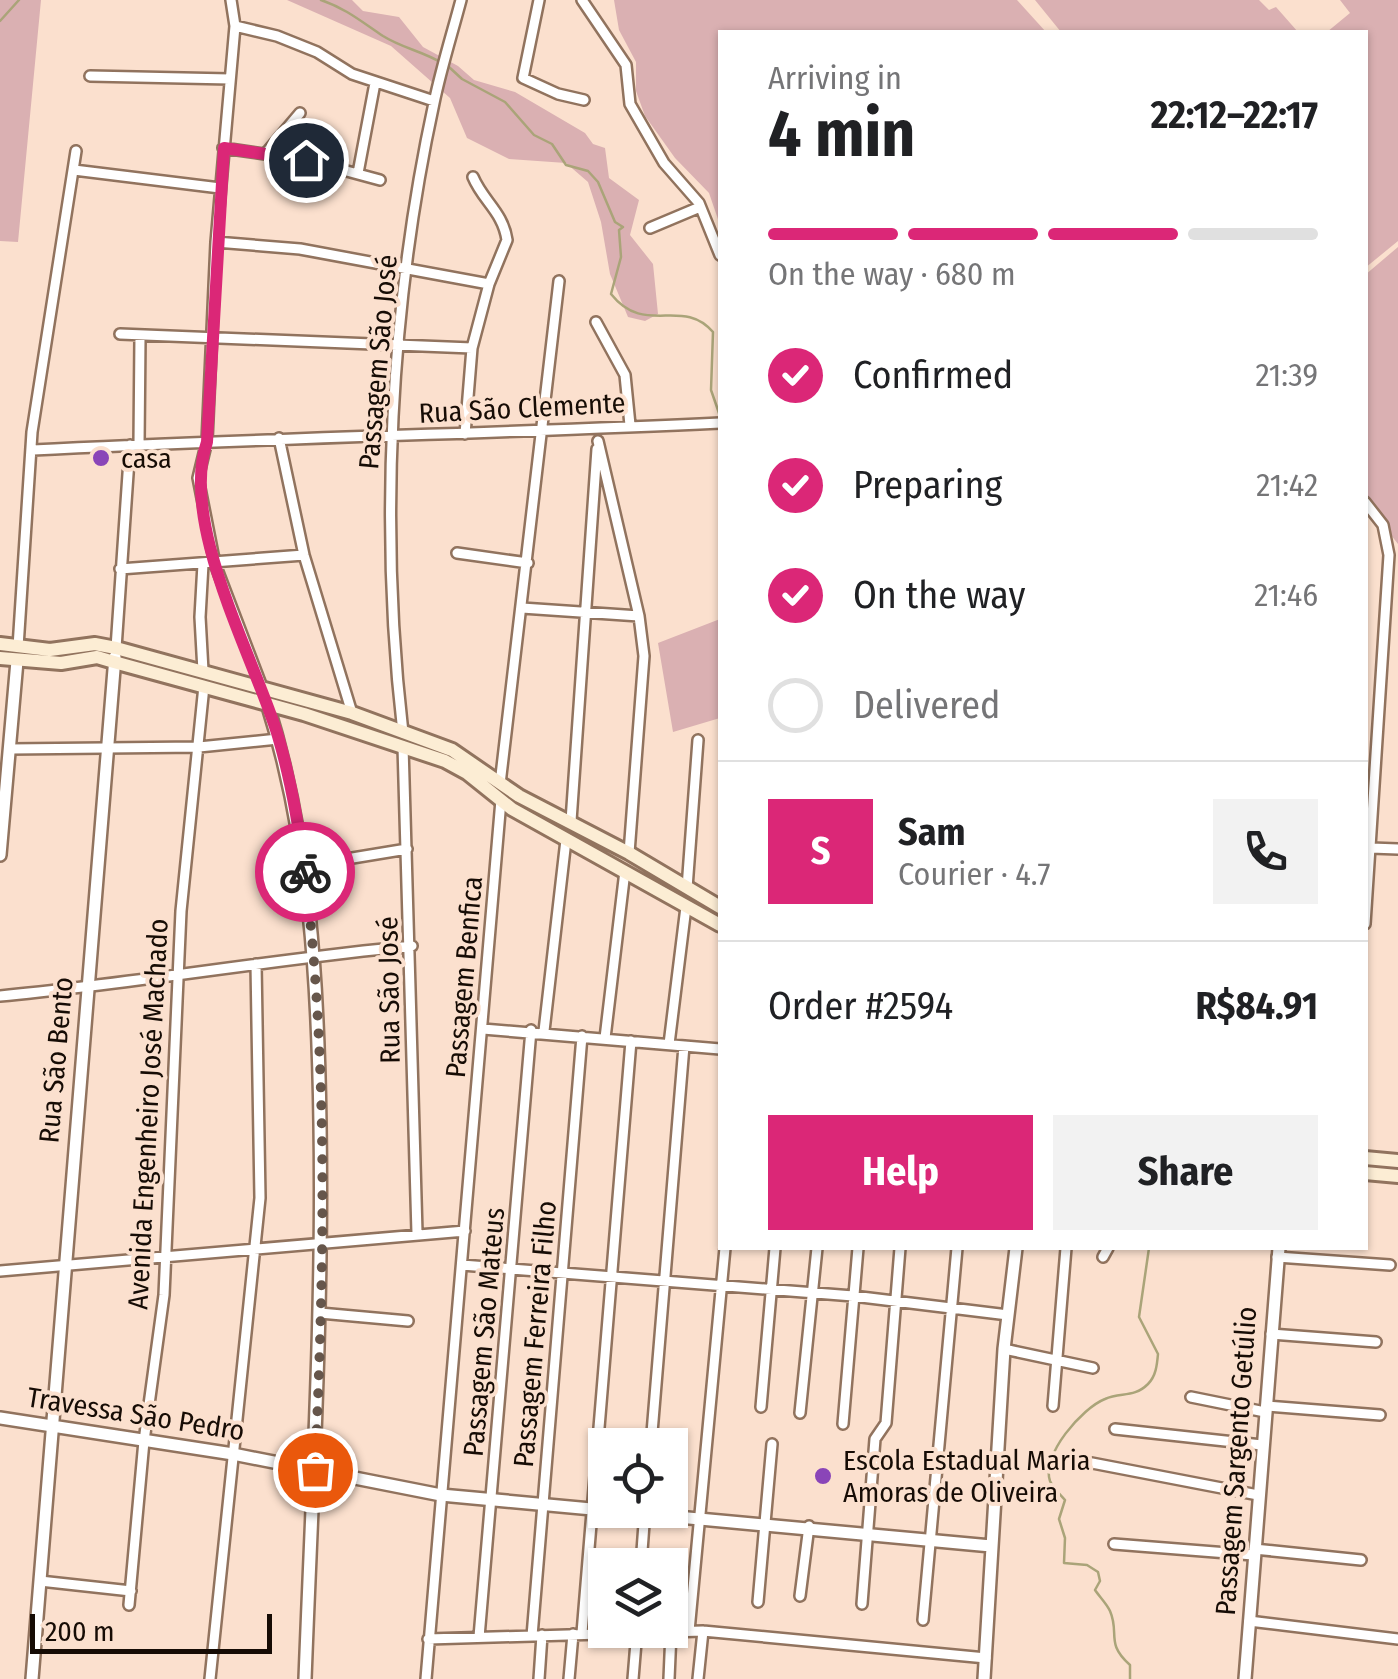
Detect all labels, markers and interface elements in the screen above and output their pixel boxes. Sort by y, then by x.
text: Arriving in [768,59,902,97]
text: 22:12–22:17 [1151,92,1318,138]
text: 4 min [768,95,915,173]
pin [264,118,349,203]
icon: home [279,133,334,188]
street label: Passagem São José [352,253,404,471]
text: On the way · 680 m [768,255,1016,293]
icon: check [768,348,823,403]
text: Confirmed [853,352,1013,398]
text: 21:39 [1255,356,1318,394]
street label: Rua São Clemente [418,386,626,430]
place label: casa [121,442,172,475]
marker: casa [90,447,112,469]
icon: check [768,458,823,513]
text: Preparing [853,462,1002,508]
text: 21:42 [1256,466,1318,504]
icon: check [768,568,823,623]
text: On the way [853,572,1025,618]
text: 21:46 [1254,576,1318,614]
text: Delivered [853,682,1000,728]
button: phone [1213,799,1318,904]
text: Sam [898,809,966,855]
courier [255,822,355,922]
text: S [811,828,830,874]
icon: bike [278,845,333,900]
text: Courier · 4.7 [898,855,1050,893]
street label: Passagem Benfica [439,875,489,1079]
street label: Rua São José [371,916,407,1064]
street label: Avenida Engenheiro José Machado [121,918,175,1310]
street label: Rua São Bento [32,976,80,1144]
text: Order #2594 [768,983,953,1029]
text: R$84.91 [1195,983,1318,1029]
button: Help [768,1115,1033,1230]
button: Share [1053,1115,1318,1230]
street label: Passagem Ferreira Filho [507,1199,563,1469]
street label: Passagem São Mateus [457,1206,511,1458]
street label: Passagem Sargento Getúlio [1209,1306,1263,1616]
street label: Travessa São Pedro [25,1381,247,1447]
pin [273,1428,358,1513]
map controls [588,1428,688,1648]
button: locate [588,1428,688,1528]
icon: bag [288,1443,343,1498]
place label: Escola Estadual Maria Amoras de Oliveira [843,1444,1091,1509]
marker: Escola Estadual Maria Amoras de Oliveira [812,1465,834,1487]
button: layers [588,1548,688,1648]
scale bar [30,1609,272,1654]
text: 200 m [45,1615,115,1648]

